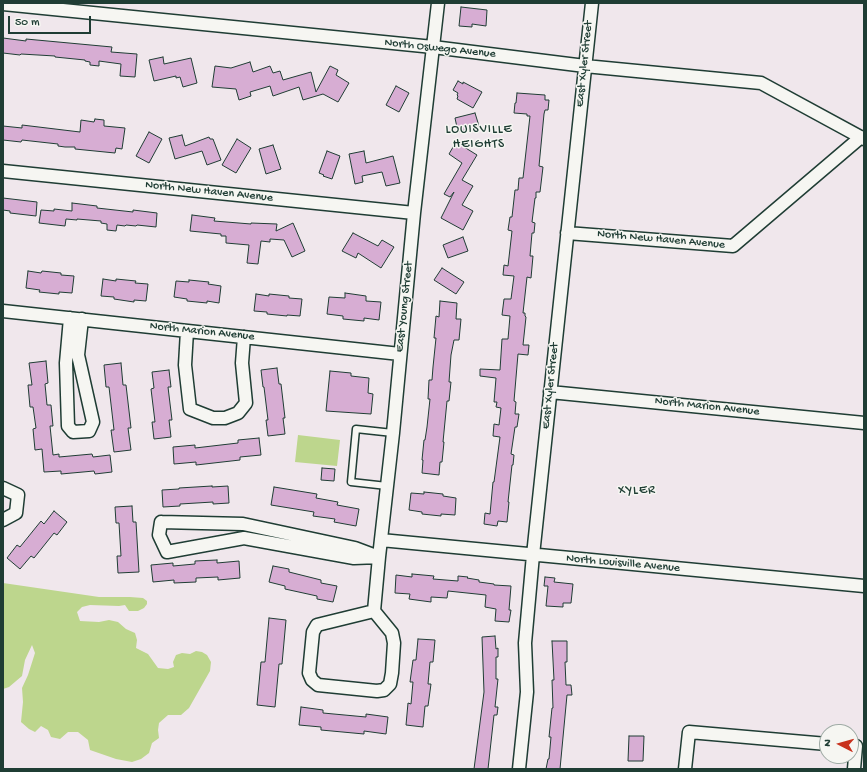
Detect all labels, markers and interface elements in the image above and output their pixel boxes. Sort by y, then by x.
scale bar [10,8,93,34]
text: 50 m [15,16,40,30]
street label: East Xyler Street [573,20,597,108]
street label: North Oswego Avenue [384,36,496,62]
district label: LOUISVILLE HEIGHTS [445,122,513,153]
street label: North New Haven Avenue [144,178,274,206]
street label: North New Haven Avenue [596,227,726,253]
street label: East Young Street [393,261,417,353]
street label: North Marion Avenue [149,319,255,345]
street label: East Xyler Street [539,342,563,430]
street label: North Marion Avenue [654,394,760,420]
district label: XYLER [618,483,656,499]
street label: North Louisville Avenue [566,552,680,576]
north arrow [819,724,859,764]
text: N [822,739,834,747]

